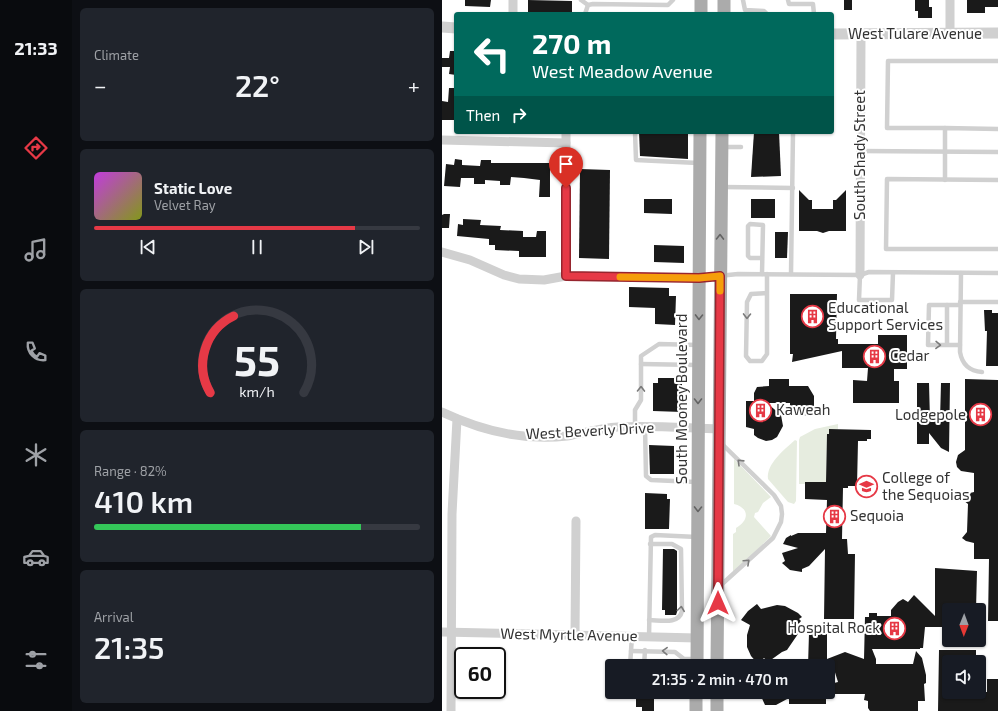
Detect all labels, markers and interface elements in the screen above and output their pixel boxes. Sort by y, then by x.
street label: West Tulare Avenue [848,24,982,42]
text: 270 m [532,26,611,60]
icon: left [466,28,518,80]
text: 21:33 [14,37,58,59]
text: Climate [94,47,139,63]
text: West Meadow Avenue [532,60,713,82]
text: 22° [235,67,280,103]
text: − [94,72,107,98]
text: + [408,72,420,98]
street label: South Shady Street [850,90,868,220]
icon: right [508,104,530,126]
text: Then [466,106,500,124]
icon: directions [22,134,50,162]
pin [549,147,583,188]
icon: arrive [555,153,577,175]
text: Static Love [154,179,232,197]
text: Velvet Ray [154,197,216,213]
one-way arrow [716,234,724,240]
icon: music [22,236,50,264]
icon: previous [137,236,159,258]
icon: pause [246,236,268,258]
icon: next [355,236,377,258]
place label: Educational Support Services [828,298,943,333]
building icon: Educational Support Services [800,304,826,330]
one-way arrow [742,313,751,319]
street label: South Mooney Boulevard [672,314,690,484]
one-way arrow [695,314,703,320]
text: 55 [234,334,280,384]
icon: phone [22,338,50,366]
one-way arrow [935,341,941,349]
building icon: Cedar [861,343,887,369]
place label: Cedar [890,346,929,364]
text: km/h [239,383,275,400]
one-way arrow [637,386,645,392]
building icon: Kaweah [748,397,774,423]
one-way arrow [694,398,703,404]
place label: Kaweah [776,400,830,418]
building icon: Lodgepole [968,402,994,428]
place label: Lodgepole [895,405,966,423]
street label: West Beverly Drive [525,418,655,442]
icon: climate [22,441,50,469]
one-way arrow [737,459,745,467]
text: Range · 82% [94,463,167,479]
place label: College of the Sequoias [882,468,970,503]
school or university icon: College of the Sequoias [853,474,879,500]
text: 410 km [94,483,193,519]
building icon: Sequoia [821,503,847,529]
one-way arrow [694,506,702,512]
place label: Sequoia [850,506,904,524]
icon: car [22,543,50,571]
one-way arrow [742,559,750,567]
position arrow [697,582,739,624]
north arrow [942,603,986,647]
map controls [942,603,986,699]
one-way arrow [676,606,685,612]
text: Arrival [94,609,134,625]
building icon: Hospital Rock [882,615,908,641]
place label: Hospital Rock [787,618,880,636]
street label: West Myrtle Avenue [500,624,638,644]
text: 21:35 [94,629,164,665]
icon: filters [22,646,50,674]
speed limit sign: 60 [454,647,506,699]
one-way arrow [662,647,668,656]
button: sound [942,655,986,699]
text: 21:35 · 2 min · 470 m [652,670,788,688]

